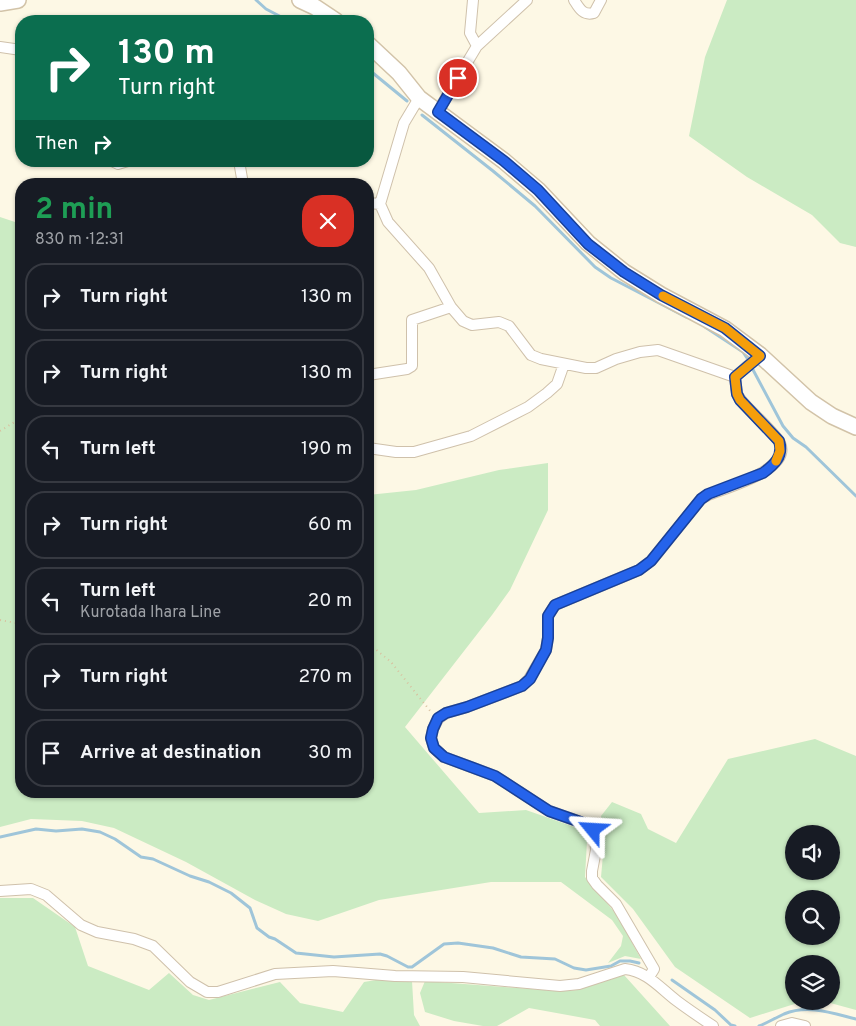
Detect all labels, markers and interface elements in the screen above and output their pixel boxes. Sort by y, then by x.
text: 130 m [118,32,215,76]
icon: right [35,35,100,100]
pin [437,57,479,99]
icon: arrive [444,64,472,92]
text: Turn right [118,75,215,102]
icon: right [88,130,116,158]
text: Then [35,132,78,156]
text: 2 min [35,192,113,229]
button: close [302,195,354,247]
text: 830 m · 12:31 [35,230,124,250]
icon: right [37,283,65,311]
text: Turn right [80,285,168,309]
text: 130 m [301,285,352,309]
icon: right [37,359,65,387]
text: Turn right [80,361,168,385]
text: 130 m [301,361,352,385]
icon: left [37,435,65,463]
text: Turn left [80,437,156,461]
text: 190 m [301,437,352,461]
icon: right [37,511,65,539]
text: Turn right [80,513,168,537]
text: 60 m [308,513,352,537]
text: Turn left [80,579,156,603]
icon: left [37,587,65,615]
text: 20 m [308,589,352,613]
text: Kurotada Ihara Line [80,603,221,623]
icon: right [37,663,65,691]
text: Turn right [80,665,168,689]
text: 270 m [298,665,352,689]
icon: arrive [37,739,65,767]
text: Arrive at destination [80,741,261,765]
text: 30 m [308,741,352,765]
position arrow [566,803,618,855]
map controls [785,825,840,1010]
button: sound [785,825,840,880]
button: search [785,890,840,945]
button: layers [785,955,840,1010]

